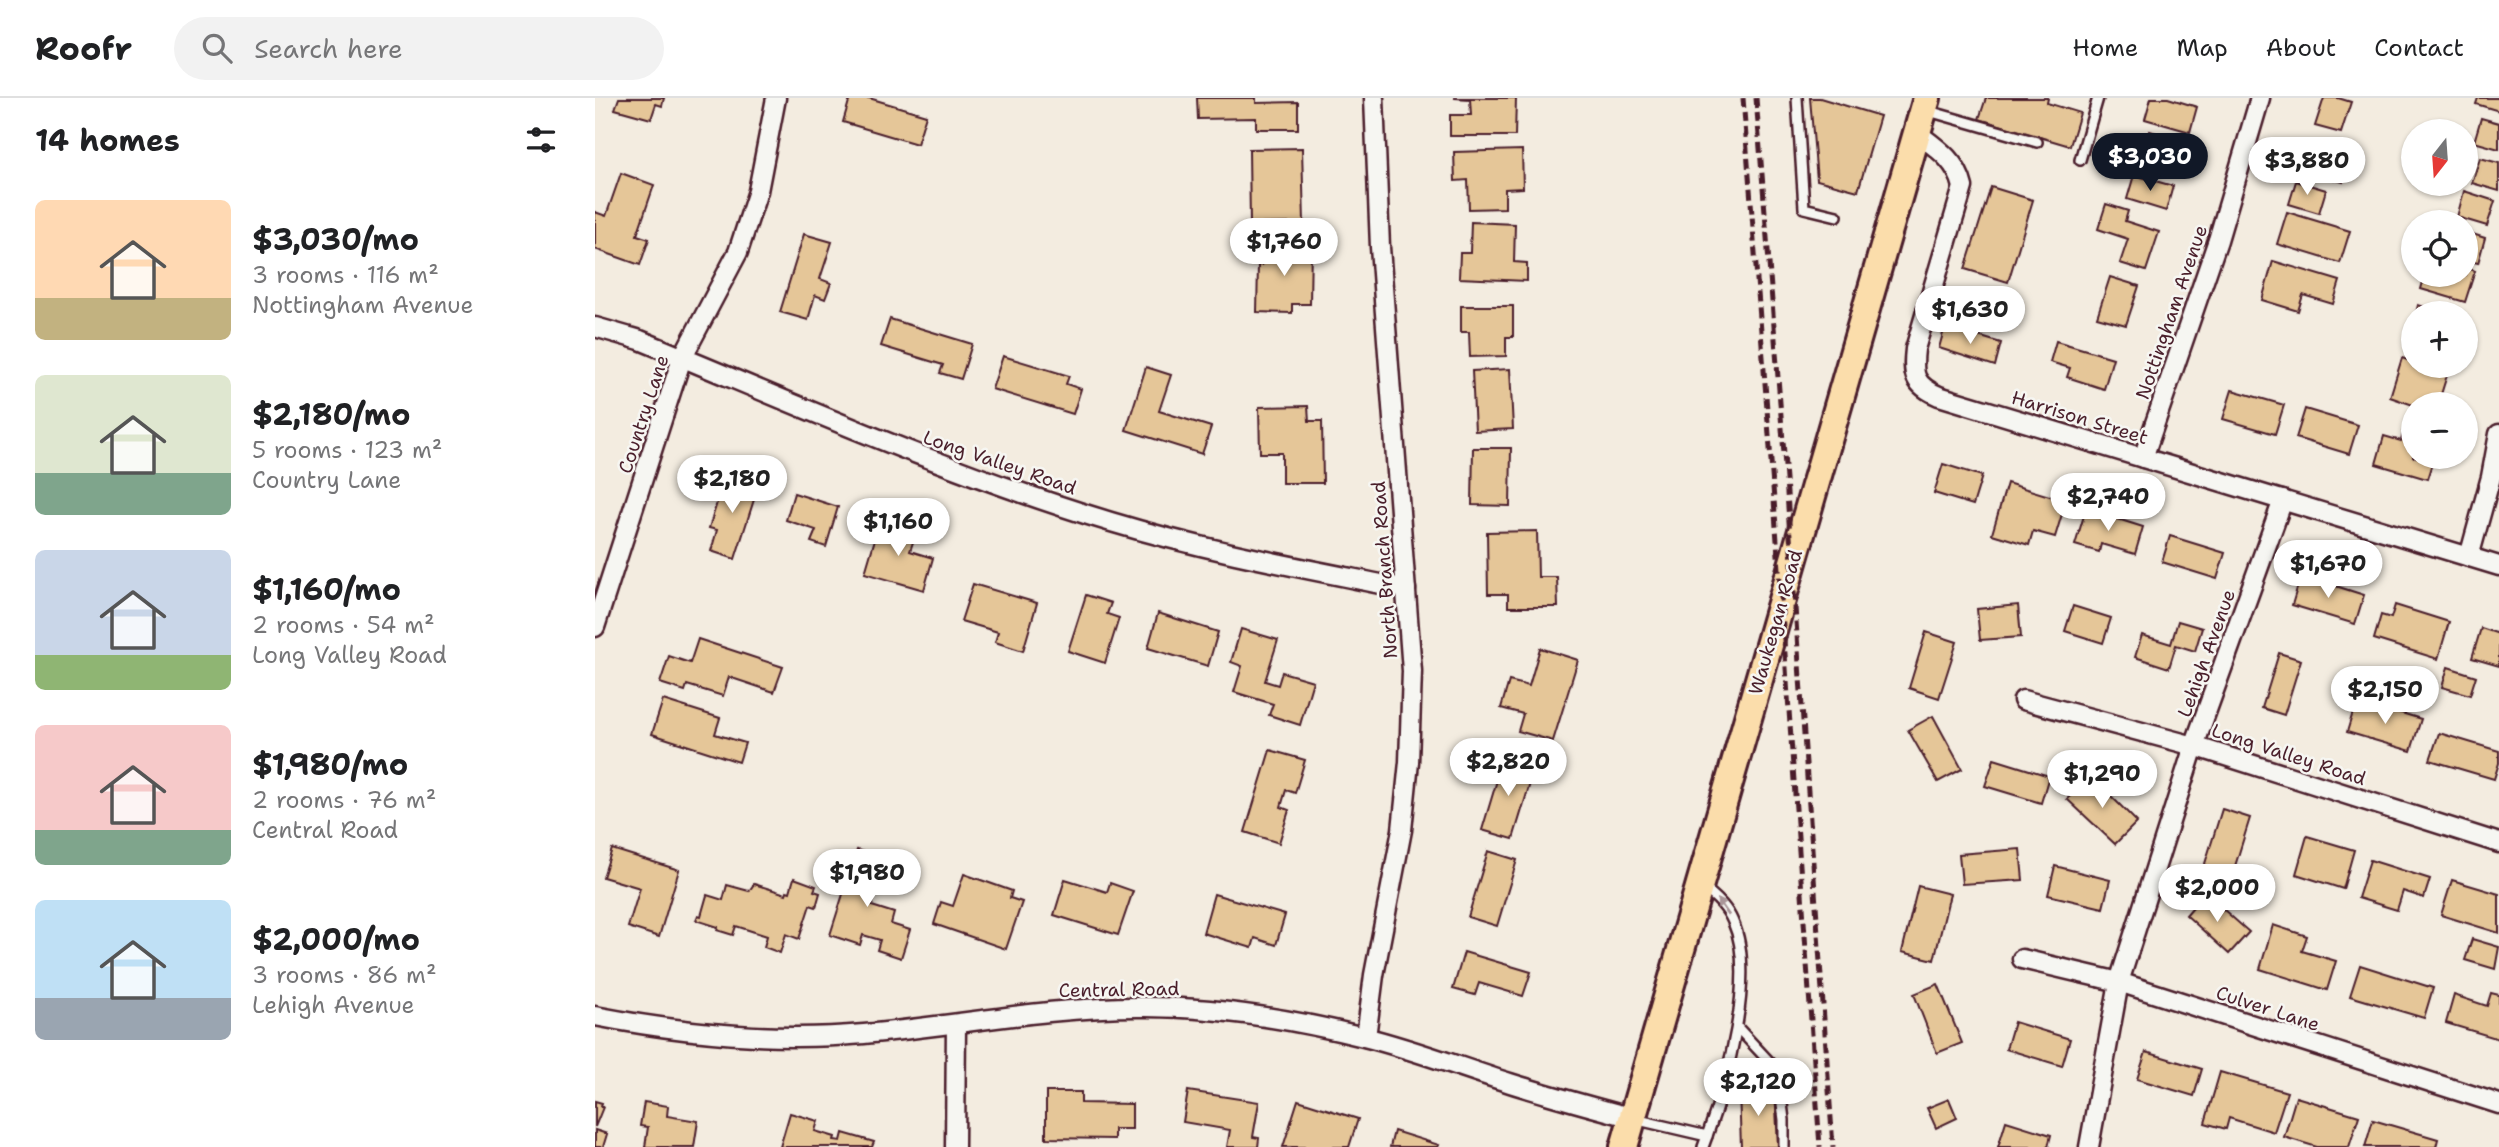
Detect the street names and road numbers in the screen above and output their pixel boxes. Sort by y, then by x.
street label: Nottingham Avenue [2130,222,2213,403]
street label: Country Lane [613,352,674,477]
street label: Harrison Street [2009,385,2151,450]
street label: Long Valley Road [920,424,1080,500]
street label: North Branch Road [1366,480,1403,660]
street label: Waukegan Road [1743,547,1808,698]
street label: Lehigh Avenue [2172,586,2241,721]
street label: Long Valley Road [2208,718,2369,791]
street label: Central Road [1058,976,1180,1003]
street label: Culver Lane [2213,980,2323,1037]

